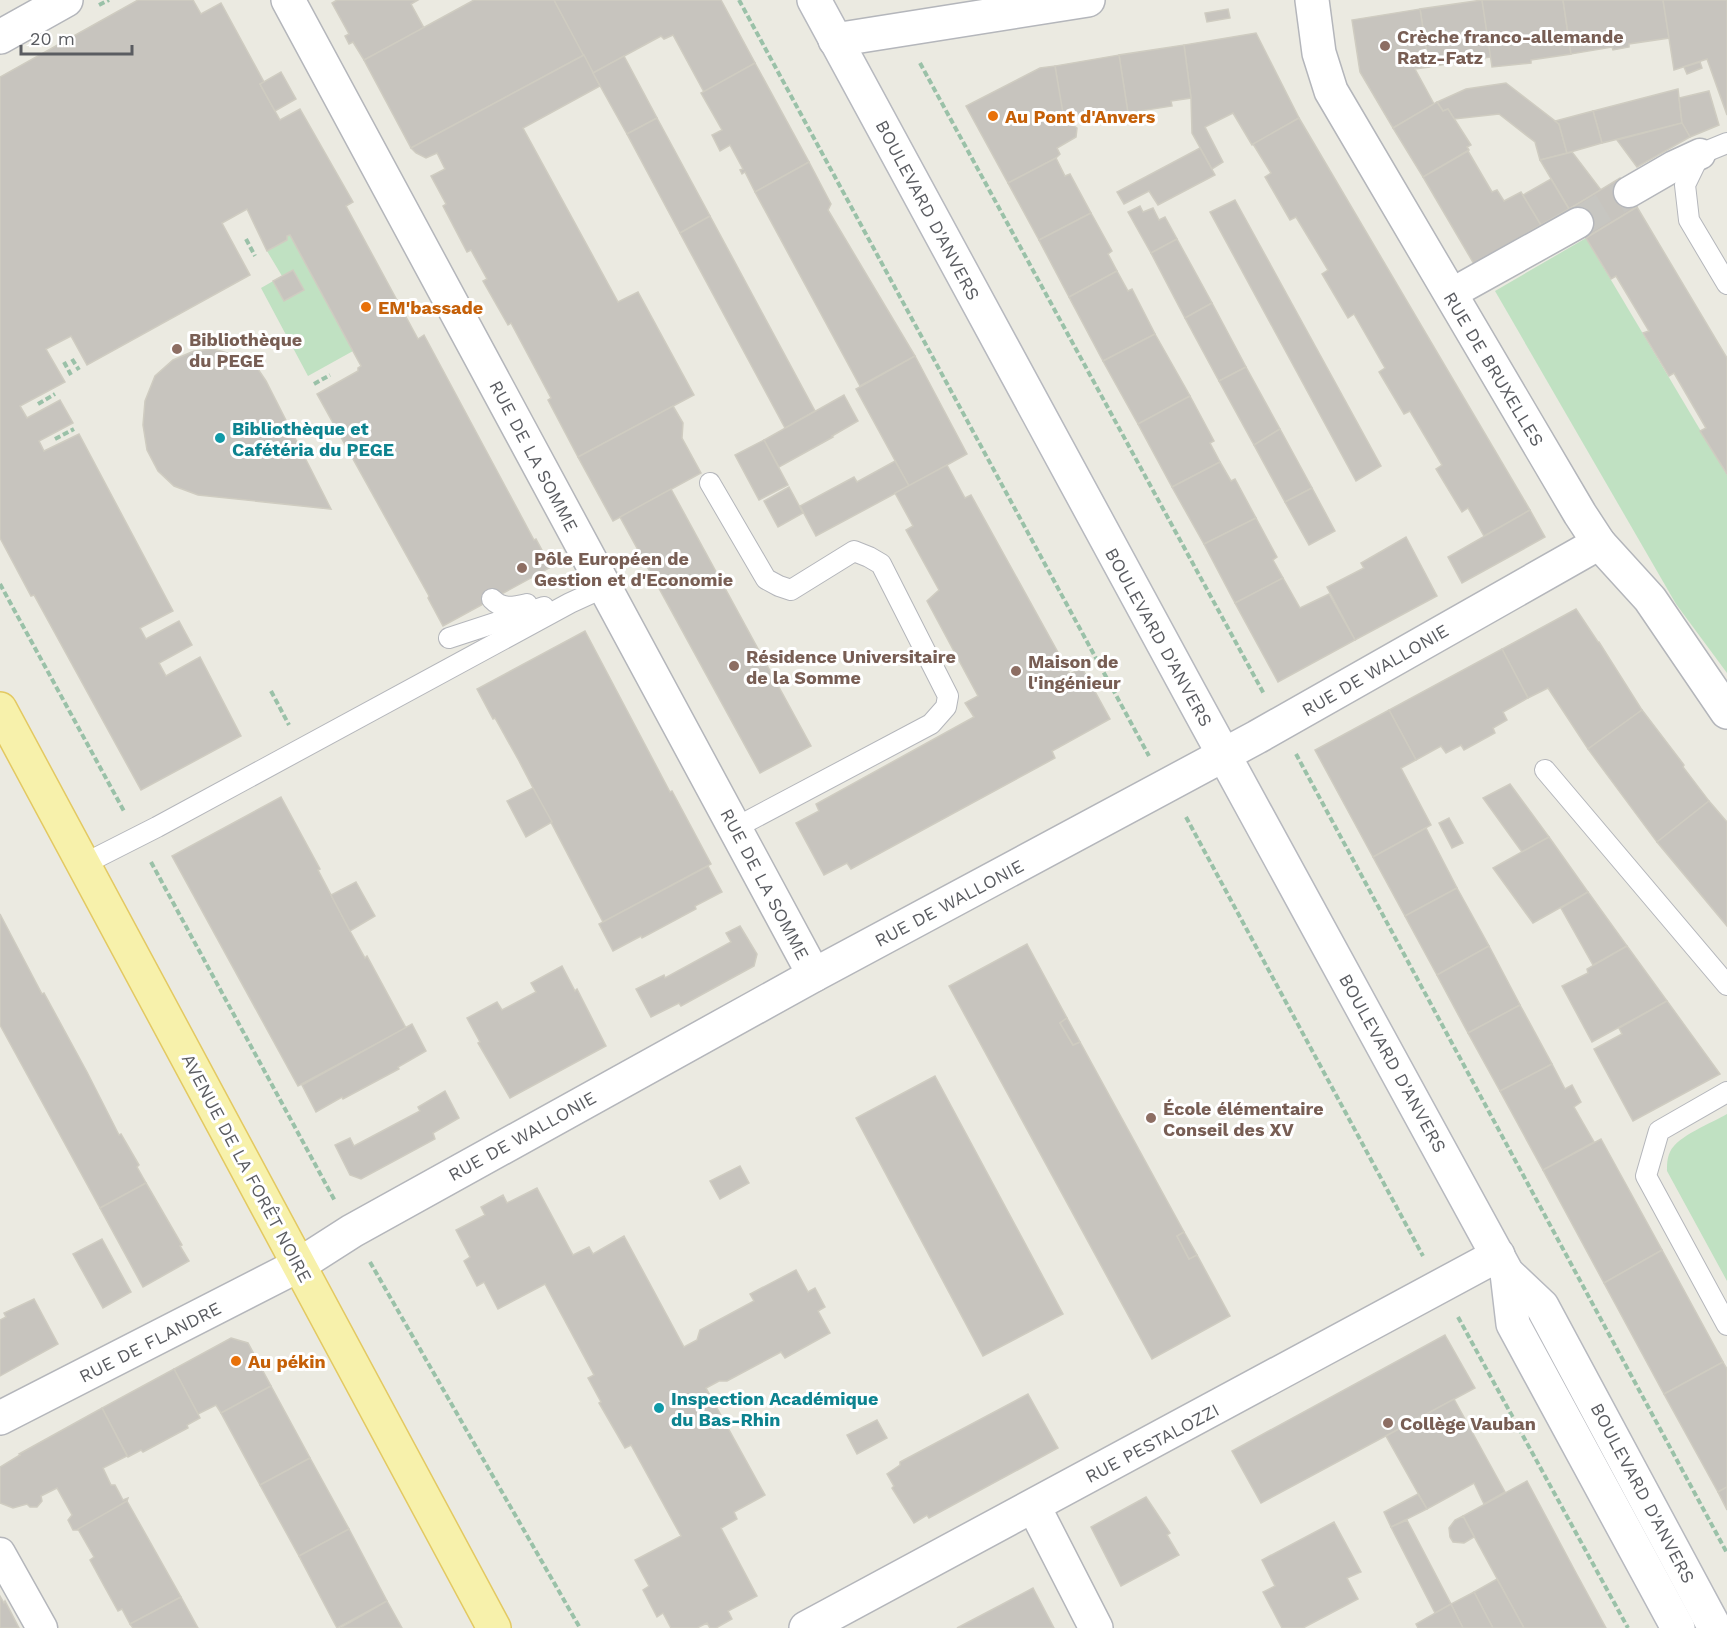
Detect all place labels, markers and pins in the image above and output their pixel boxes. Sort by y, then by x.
place label: Crèche franco-allemande Ratz-Fatz [1397,26,1624,68]
marker: Crèche franco-allemande Ratz-Fatz [1378,39,1392,53]
place label: Au Pont d'Anvers [1005,106,1156,127]
marker: Au Pont d'Anvers [986,109,1000,123]
place label: EM'bassade [378,297,483,318]
marker: EM'bassade [359,300,373,314]
place label: Bibliothèque du PEGE [189,329,302,371]
marker: Bibliothèque du PEGE [170,342,184,356]
place label: Bibliothèque et Cafétéria du PEGE [232,418,394,460]
marker: Bibliothèque et Cafétéria du PEGE [213,431,227,445]
place label: Pôle Européen de Gestion et d'Economie [534,548,733,590]
marker: Pôle Européen de Gestion et d'Economie [515,561,529,575]
place label: Résidence Universitaire de la Somme [746,646,956,688]
place label: Maison de l'ingénieur [1028,651,1121,693]
marker: Résidence Universitaire de la Somme [727,659,741,673]
marker: Maison de l'ingénieur [1009,664,1023,678]
place label: École élémentaire Conseil des XV [1163,1098,1324,1140]
marker: École élémentaire Conseil des XV [1144,1111,1158,1125]
place label: Au pékin [248,1351,326,1372]
marker: Au pékin [229,1354,243,1368]
place label: Inspection Académique du Bas-Rhin [671,1388,878,1430]
marker: Inspection Académique du Bas-Rhin [652,1401,666,1415]
place label: Collège Vauban [1400,1413,1536,1434]
marker: Collège Vauban [1381,1416,1395,1430]

